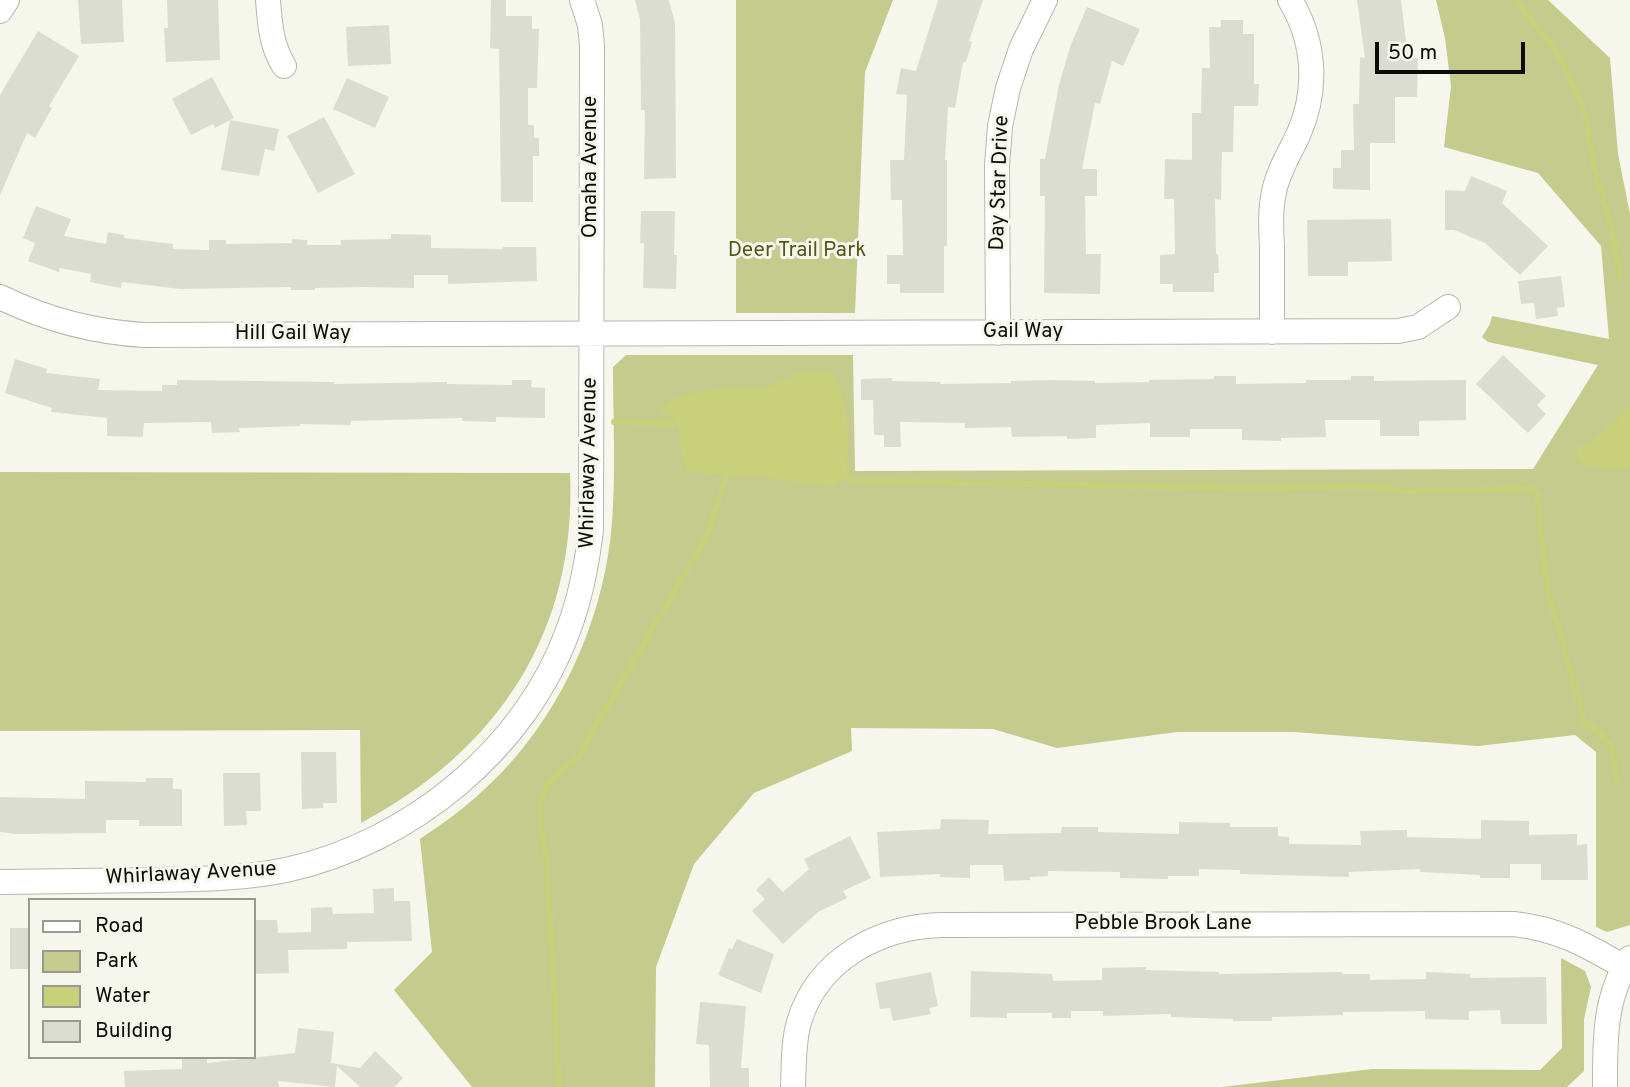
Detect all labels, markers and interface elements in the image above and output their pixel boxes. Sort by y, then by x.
scale bar [1378,28,1528,72]
text: 50 m [1388,40,1437,67]
street label: Omaha Avenue [579,96,605,238]
street label: Day Star Drive [986,115,1016,251]
park label: Deer Trail Park [728,239,866,265]
street label: Gail Way [983,320,1063,346]
street label: Hill Gail Way [235,322,351,348]
street label: Whirlaway Avenue [576,377,604,549]
street label: Whirlaway Avenue [105,858,277,892]
legend [28,898,256,1059]
street label: Pebble Brook Lane [1074,912,1252,938]
text: Road [95,913,144,940]
text: Park [95,948,138,975]
text: Water [95,983,150,1010]
text: Building [95,1018,173,1045]

